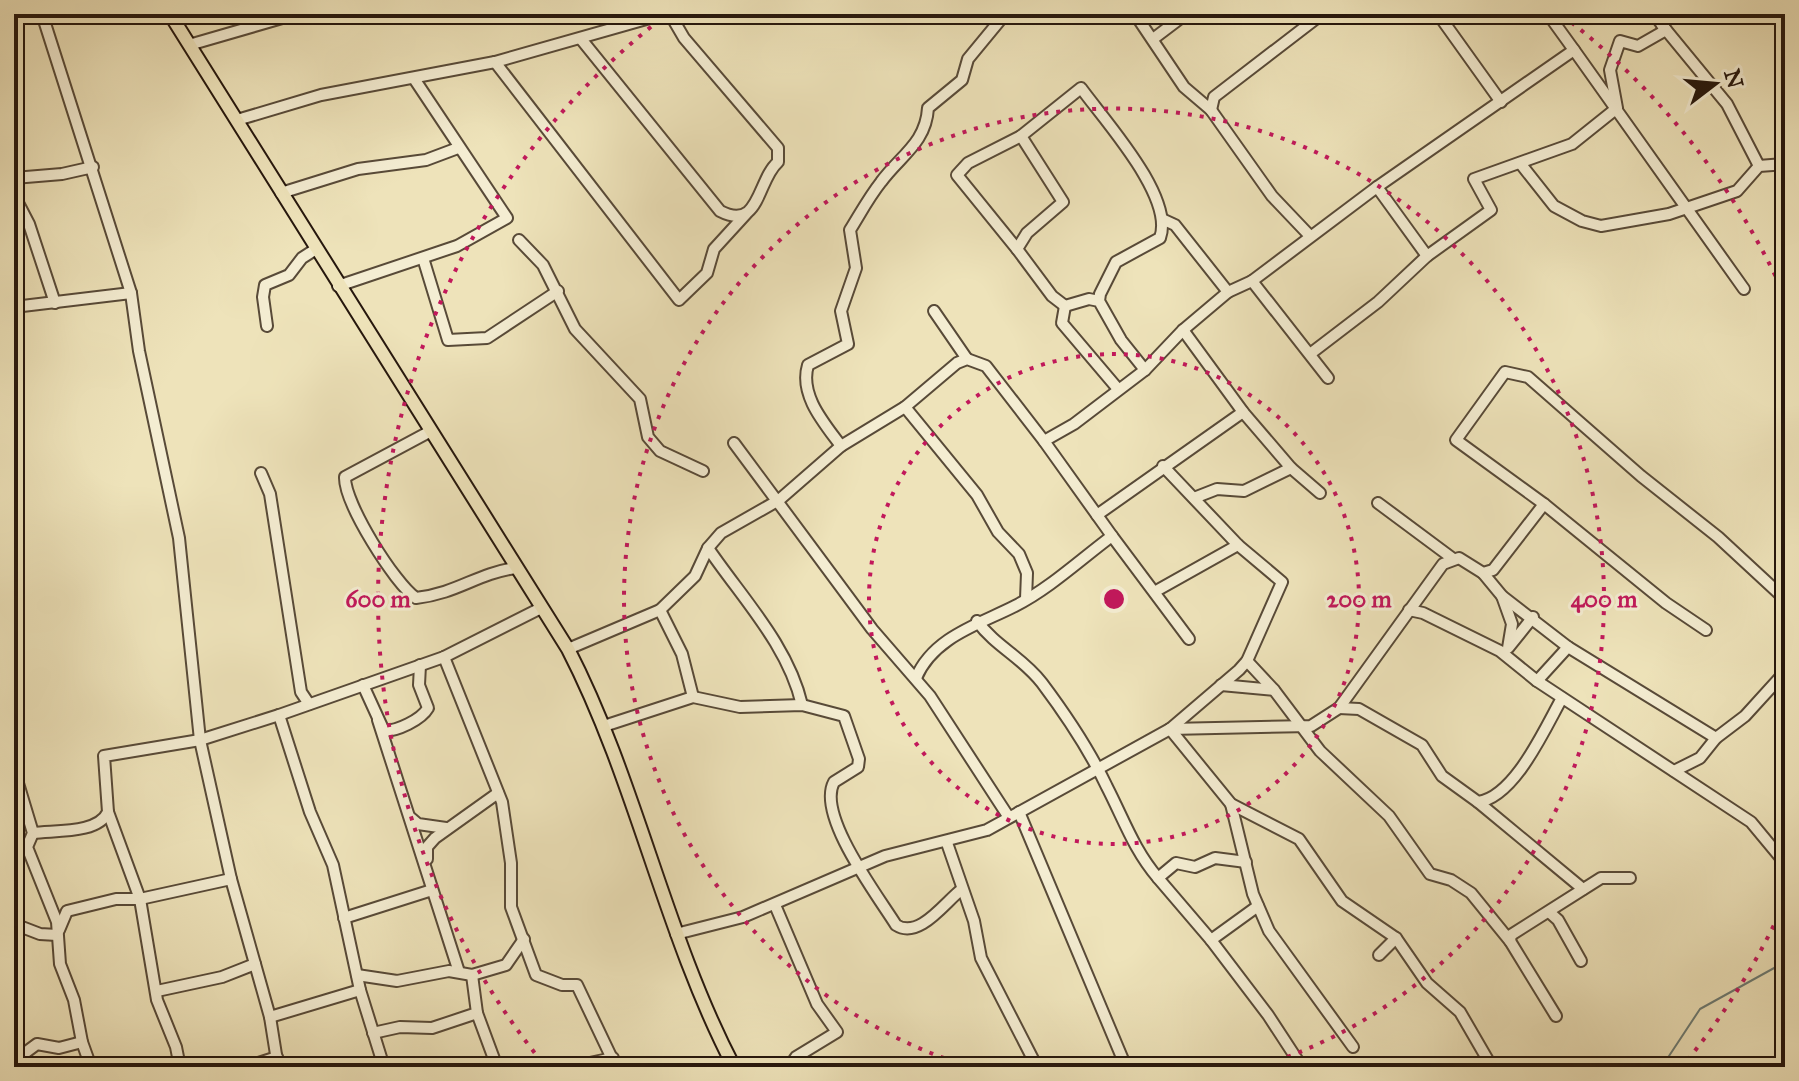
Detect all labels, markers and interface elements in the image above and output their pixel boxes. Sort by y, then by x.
north arrow [1675,44,1755,124]
text: N [1718,66,1749,92]
text: 600 m [345,584,412,614]
text: 200 m [1326,584,1392,614]
text: 400 m [1571,584,1638,614]
centre of rings [1100,585,1128,613]

